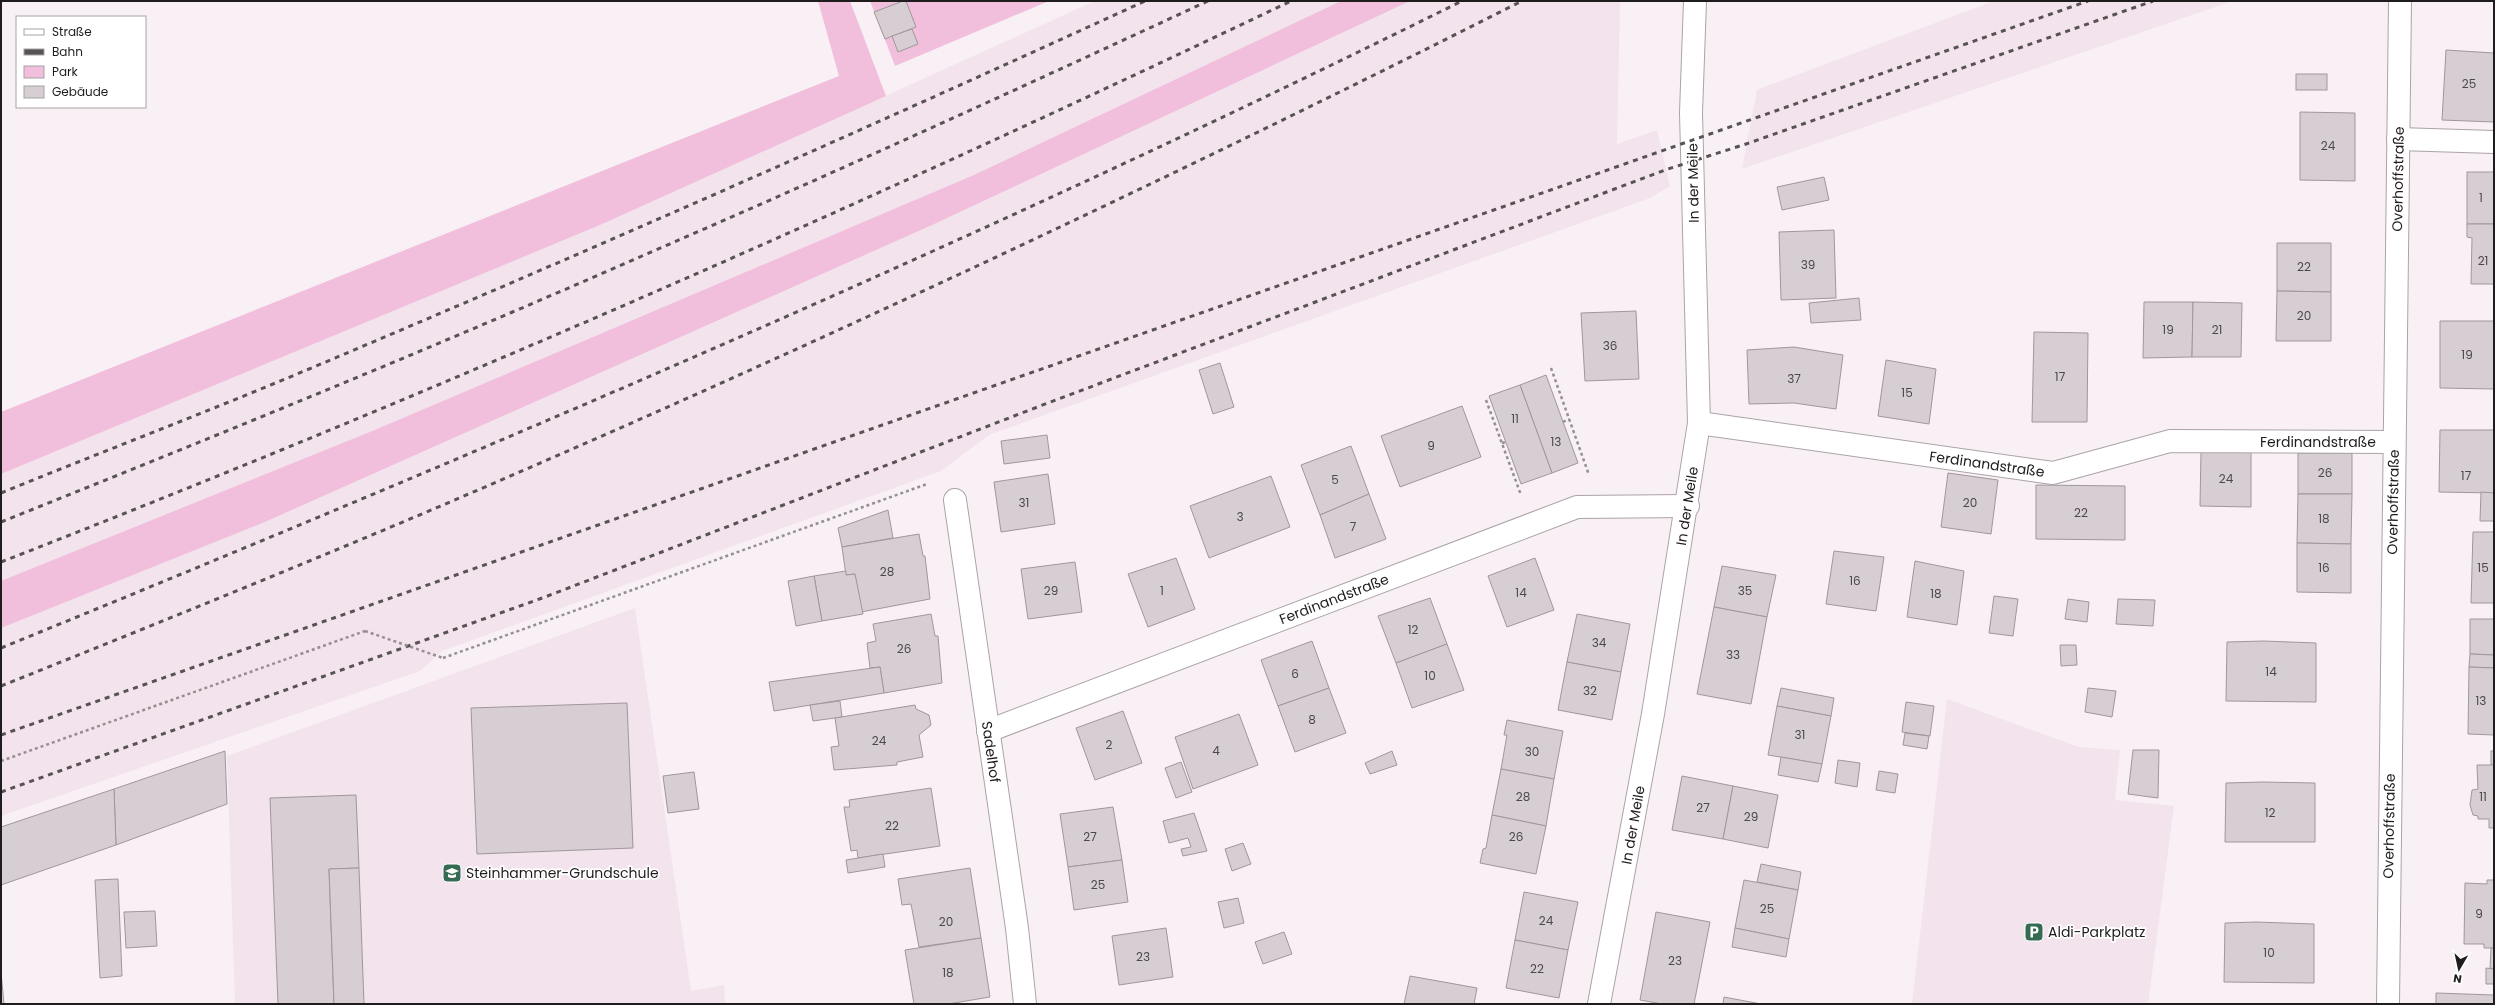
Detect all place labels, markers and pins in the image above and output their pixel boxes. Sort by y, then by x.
school or university icon: Steinhammer-Grundschule [441,862,463,884]
place label: Steinhammer-Grundschule [466,863,659,883]
parking icon: Aldi-Parkplatz [2023,921,2045,943]
place label: Aldi-Parkplatz [2048,922,2145,942]

